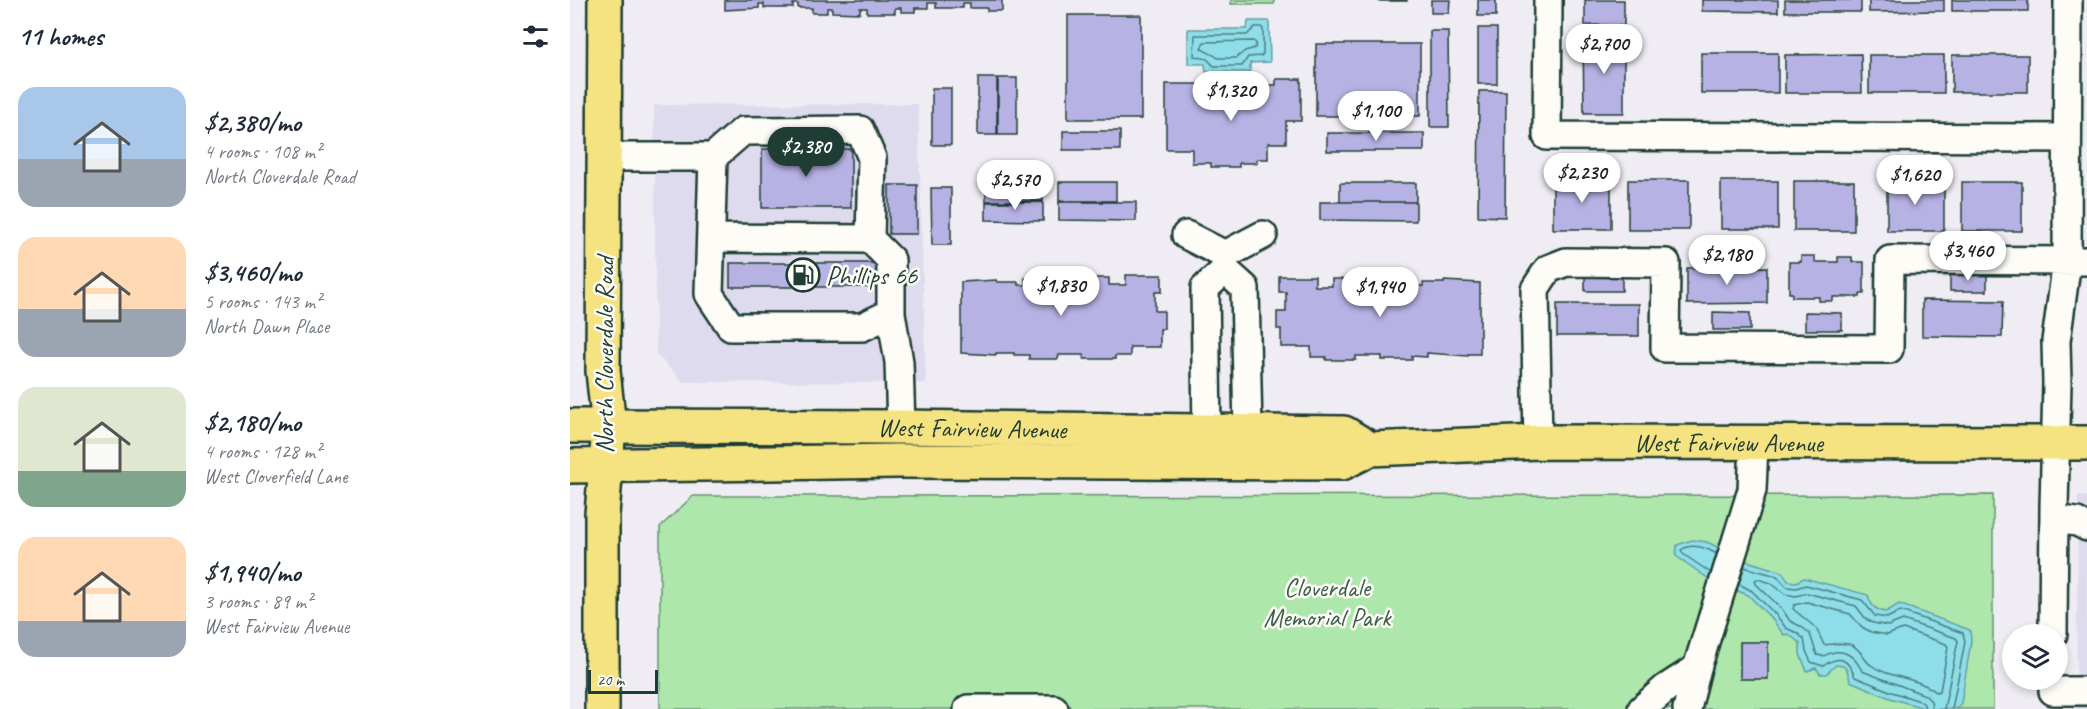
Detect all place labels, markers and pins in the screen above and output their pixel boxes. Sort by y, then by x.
pin: $2,700 [1555,24,1653,75]
pin: $1,320 [1182,71,1280,122]
pin: $1,100 [1327,91,1425,142]
pin: $2,380 [757,127,855,178]
pin: $2,230 [1533,153,1631,204]
pin: $1,620 [1866,155,1964,206]
pin: $2,570 [966,160,1064,211]
pin: $3,460 [1919,231,2017,282]
pin: $2,180 [1678,235,1776,286]
fuel station icon: Phillips 66 [785,257,821,293]
place label: Phillips 66 [826,259,919,292]
pin: $1,830 [1012,266,1110,317]
pin: $1,940 [1331,267,1429,318]

